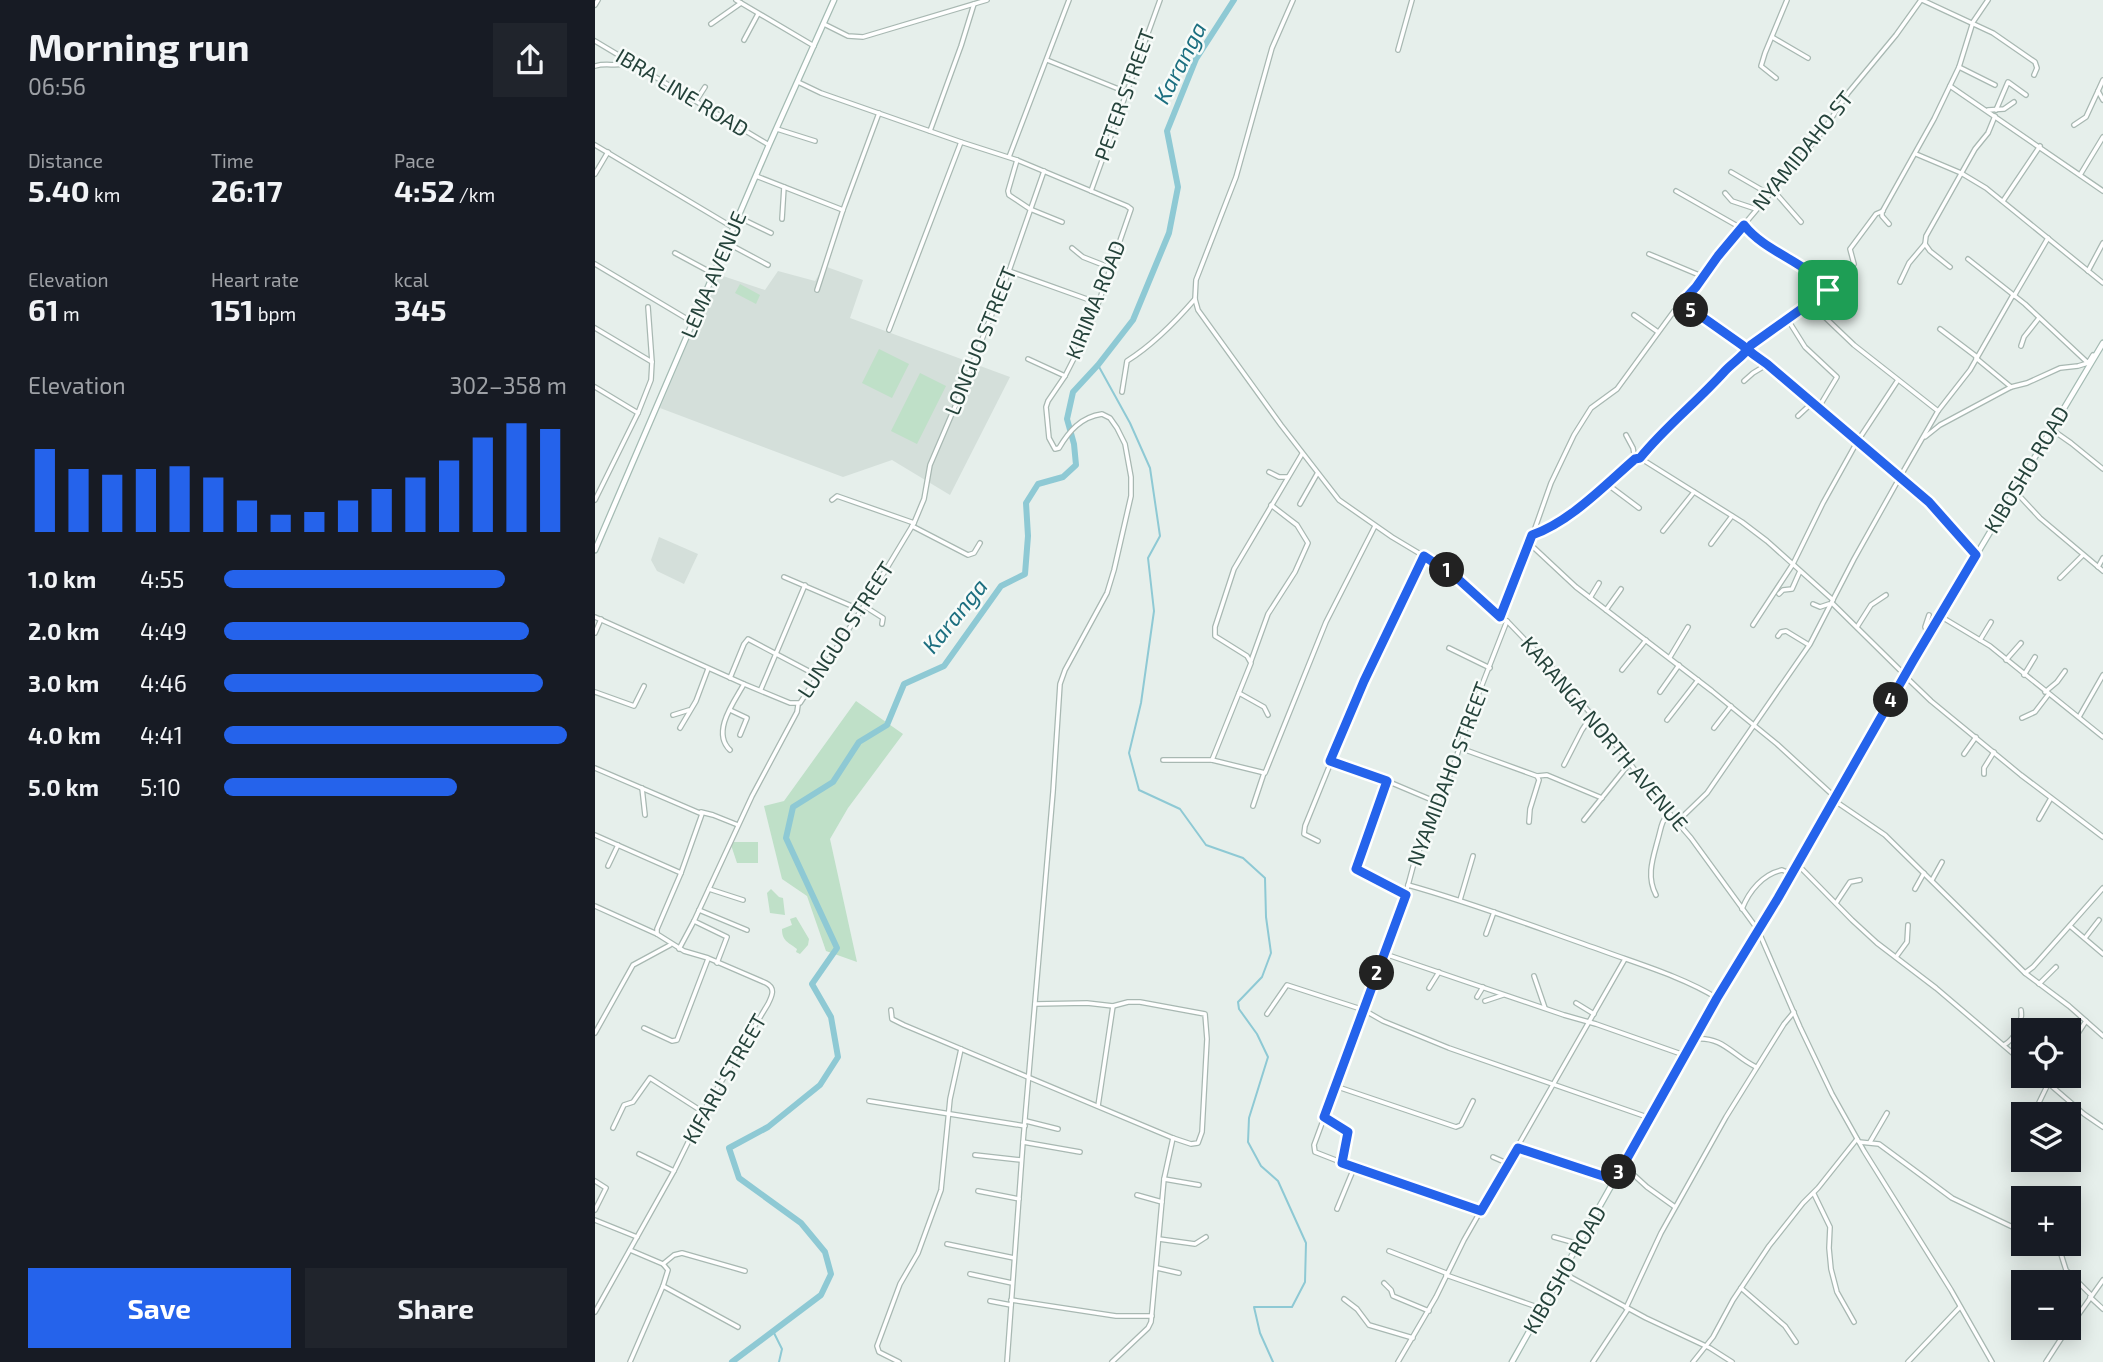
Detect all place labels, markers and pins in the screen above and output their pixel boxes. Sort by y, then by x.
pin [1798,260,1858,320]
pin: 5 [1673,292,1709,328]
pin: 1 [1429,552,1465,588]
pin: 4 [1873,682,1909,718]
pin: 2 [1359,956,1395,990]
pin: 3 [1601,1154,1637,1190]

